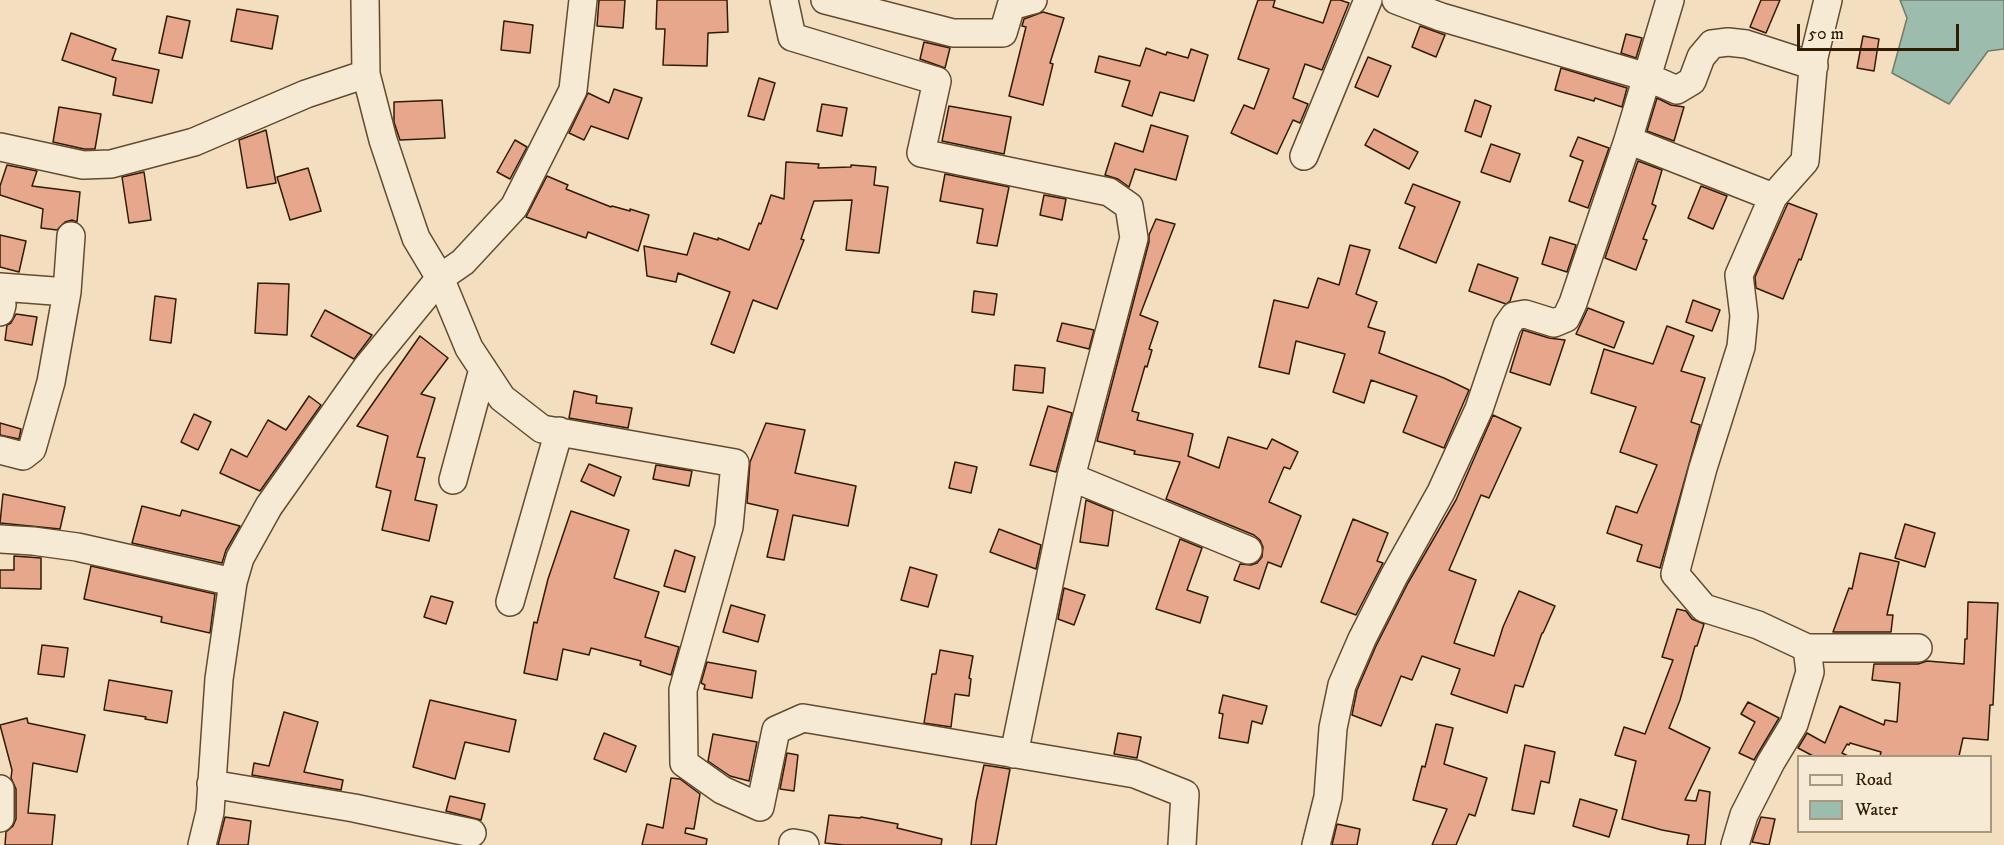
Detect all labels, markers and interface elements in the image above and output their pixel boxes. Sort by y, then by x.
scale bar [1800,12,1962,50]
text: 50 m [1808,23,1844,45]
legend [1797,755,1992,833]
text: Road [1855,769,1892,791]
text: Water [1855,799,1898,821]

